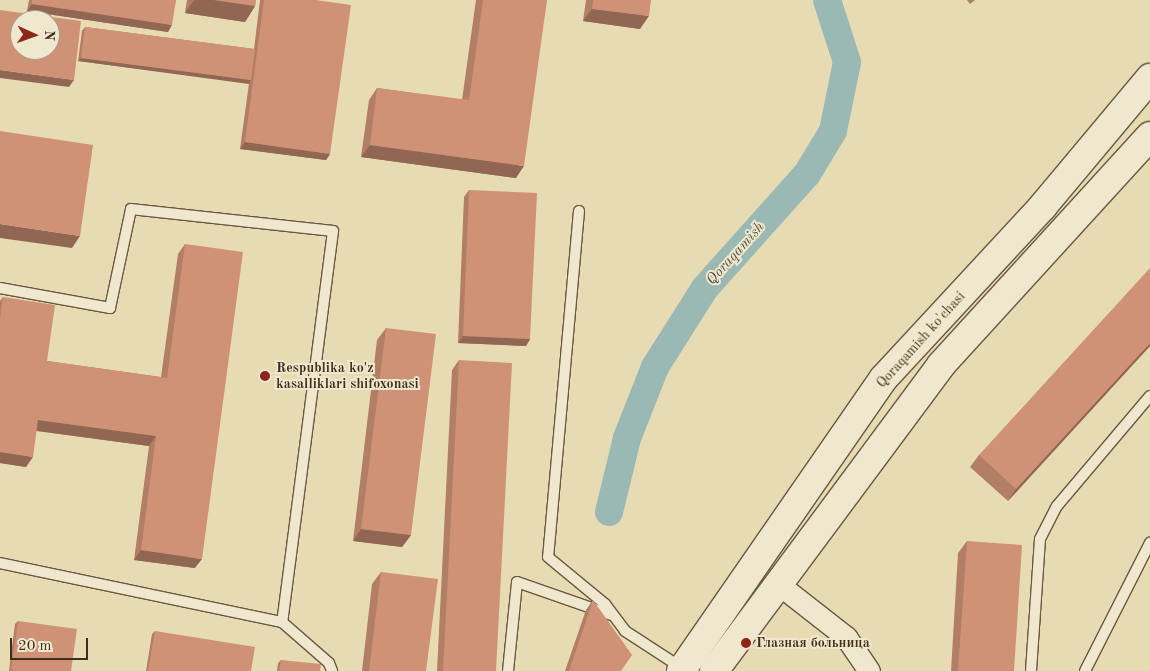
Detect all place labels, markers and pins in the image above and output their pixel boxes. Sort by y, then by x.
place label: Respublika ko'z kasalliklari shifoxonasi [276,360,419,392]
marker: Respublika ko'z kasalliklari shifoxonasi [258,369,272,383]
place label: Глазная больница [756,635,870,651]
marker: Глазная больница [740,637,752,649]

